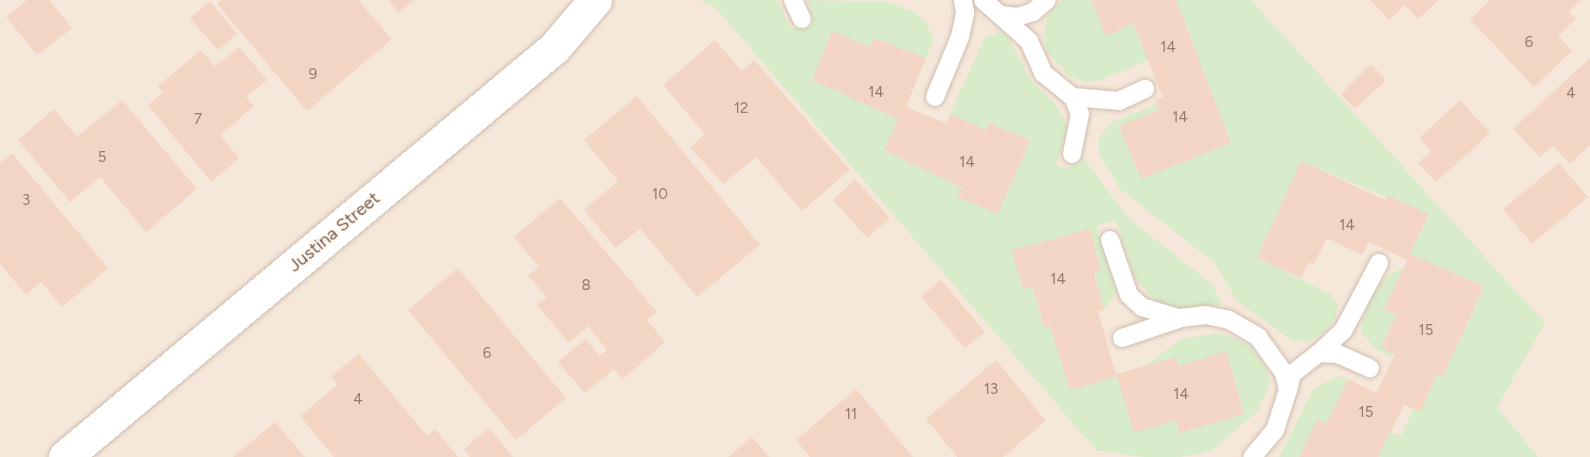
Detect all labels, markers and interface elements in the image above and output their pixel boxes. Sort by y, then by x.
house number: 6 [1525,34,1533,52]
house number: 14 [1160,39,1176,57]
house number: 9 [309,66,317,84]
house number: 14 [868,84,884,102]
house number: 4 [1566,85,1576,103]
house number: 12 [734,100,748,118]
house number: 14 [1172,109,1188,127]
house number: 7 [194,111,202,129]
house number: 5 [98,149,106,167]
house number: 14 [959,154,975,172]
house number: 10 [652,186,668,204]
street label: Justina Street [284,187,384,277]
house number: 3 [22,192,30,210]
house number: 14 [1339,217,1355,235]
house number: 14 [1050,271,1066,289]
house number: 8 [581,277,591,295]
house number: 15 [1419,322,1433,340]
house number: 6 [483,345,491,363]
house number: 13 [984,381,998,399]
house number: 14 [1173,386,1189,404]
house number: 4 [353,391,363,409]
house number: 15 [1359,404,1373,422]
house number: 11 [845,406,857,424]

